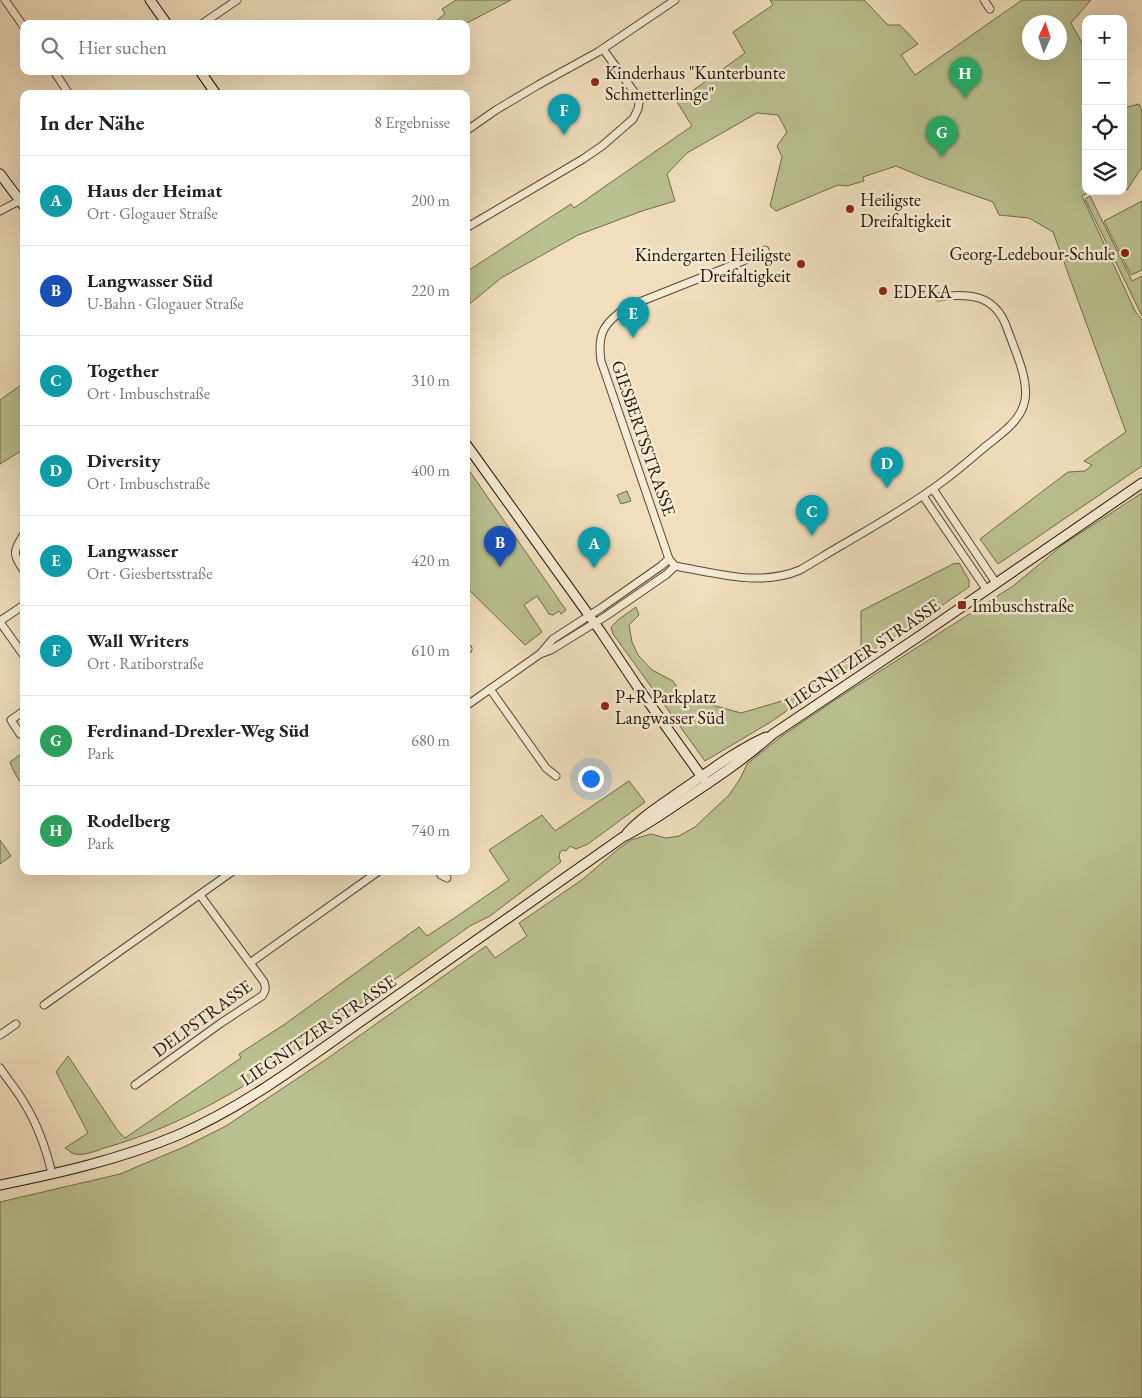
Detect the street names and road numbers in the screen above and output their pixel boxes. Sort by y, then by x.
street label: GIESBERTSSTRASSE [607,357,681,519]
street label: LIEGNITZER STRASSE [780,593,944,715]
street label: LIEGNITZER STRASSE [236,969,400,1091]
street label: DELPSTRASSE [148,974,256,1062]

